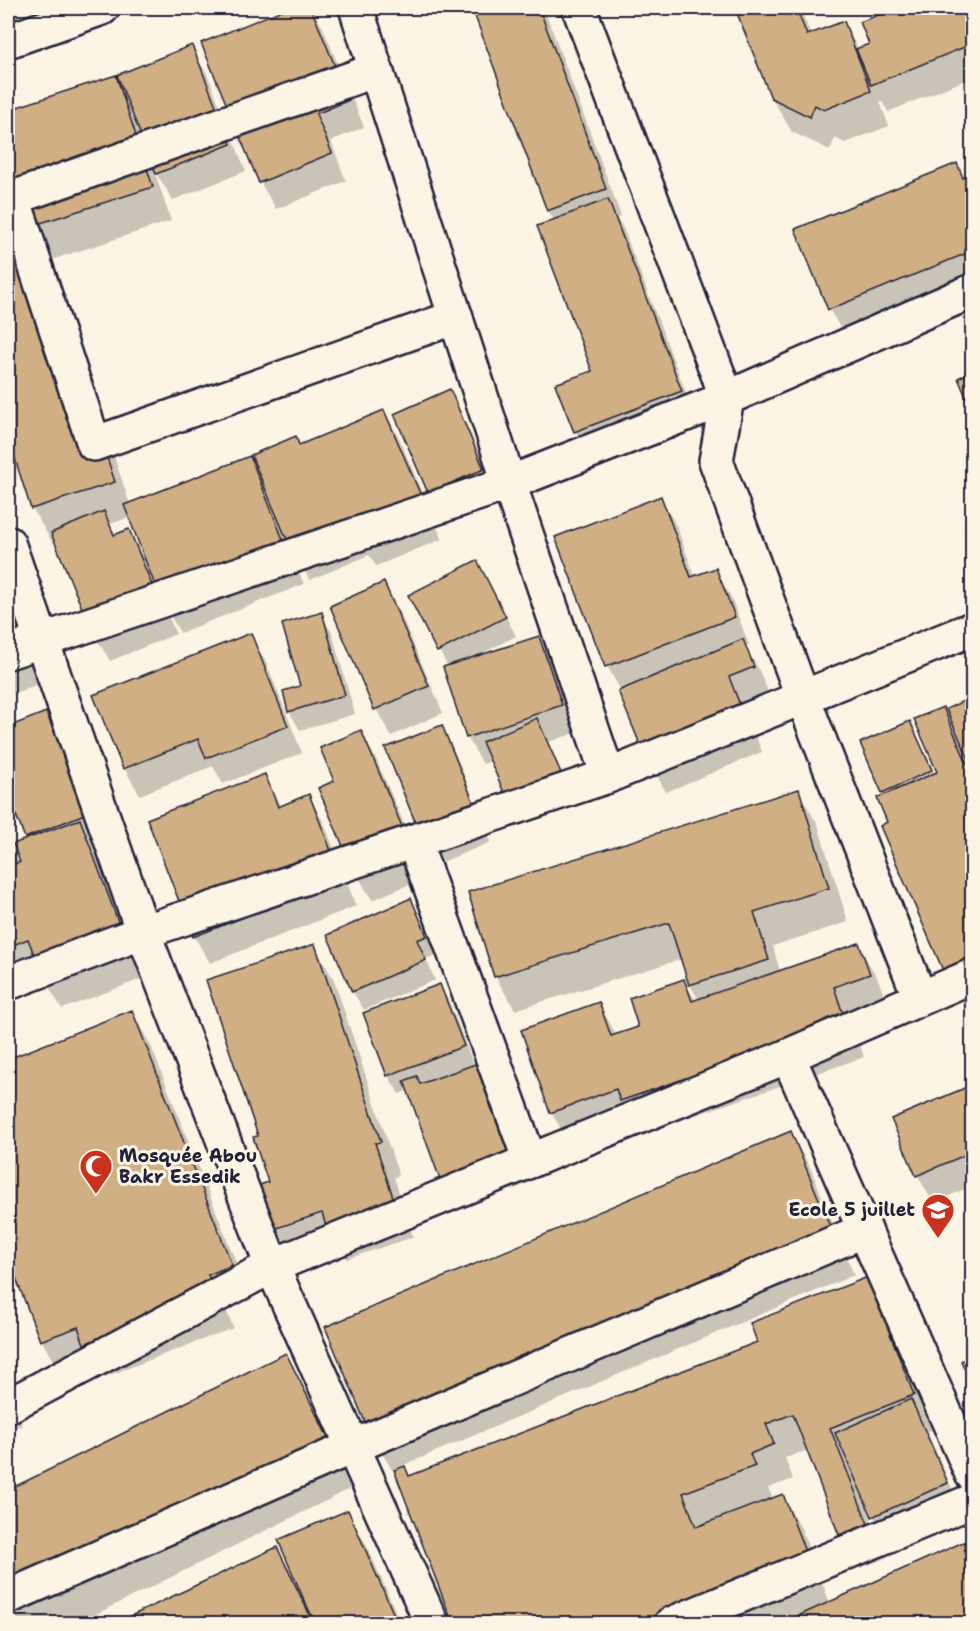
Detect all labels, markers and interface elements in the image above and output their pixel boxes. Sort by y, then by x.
place label: Mosquée Abou Bakr Essedik [119,1144,257,1189]
mosque icon: Mosquée Abou Bakr Essedik [78,1148,114,1195]
school or university icon: Ecole 5 juillet [920,1192,956,1239]
place label: Ecole 5 juillet [788,1198,915,1222]

